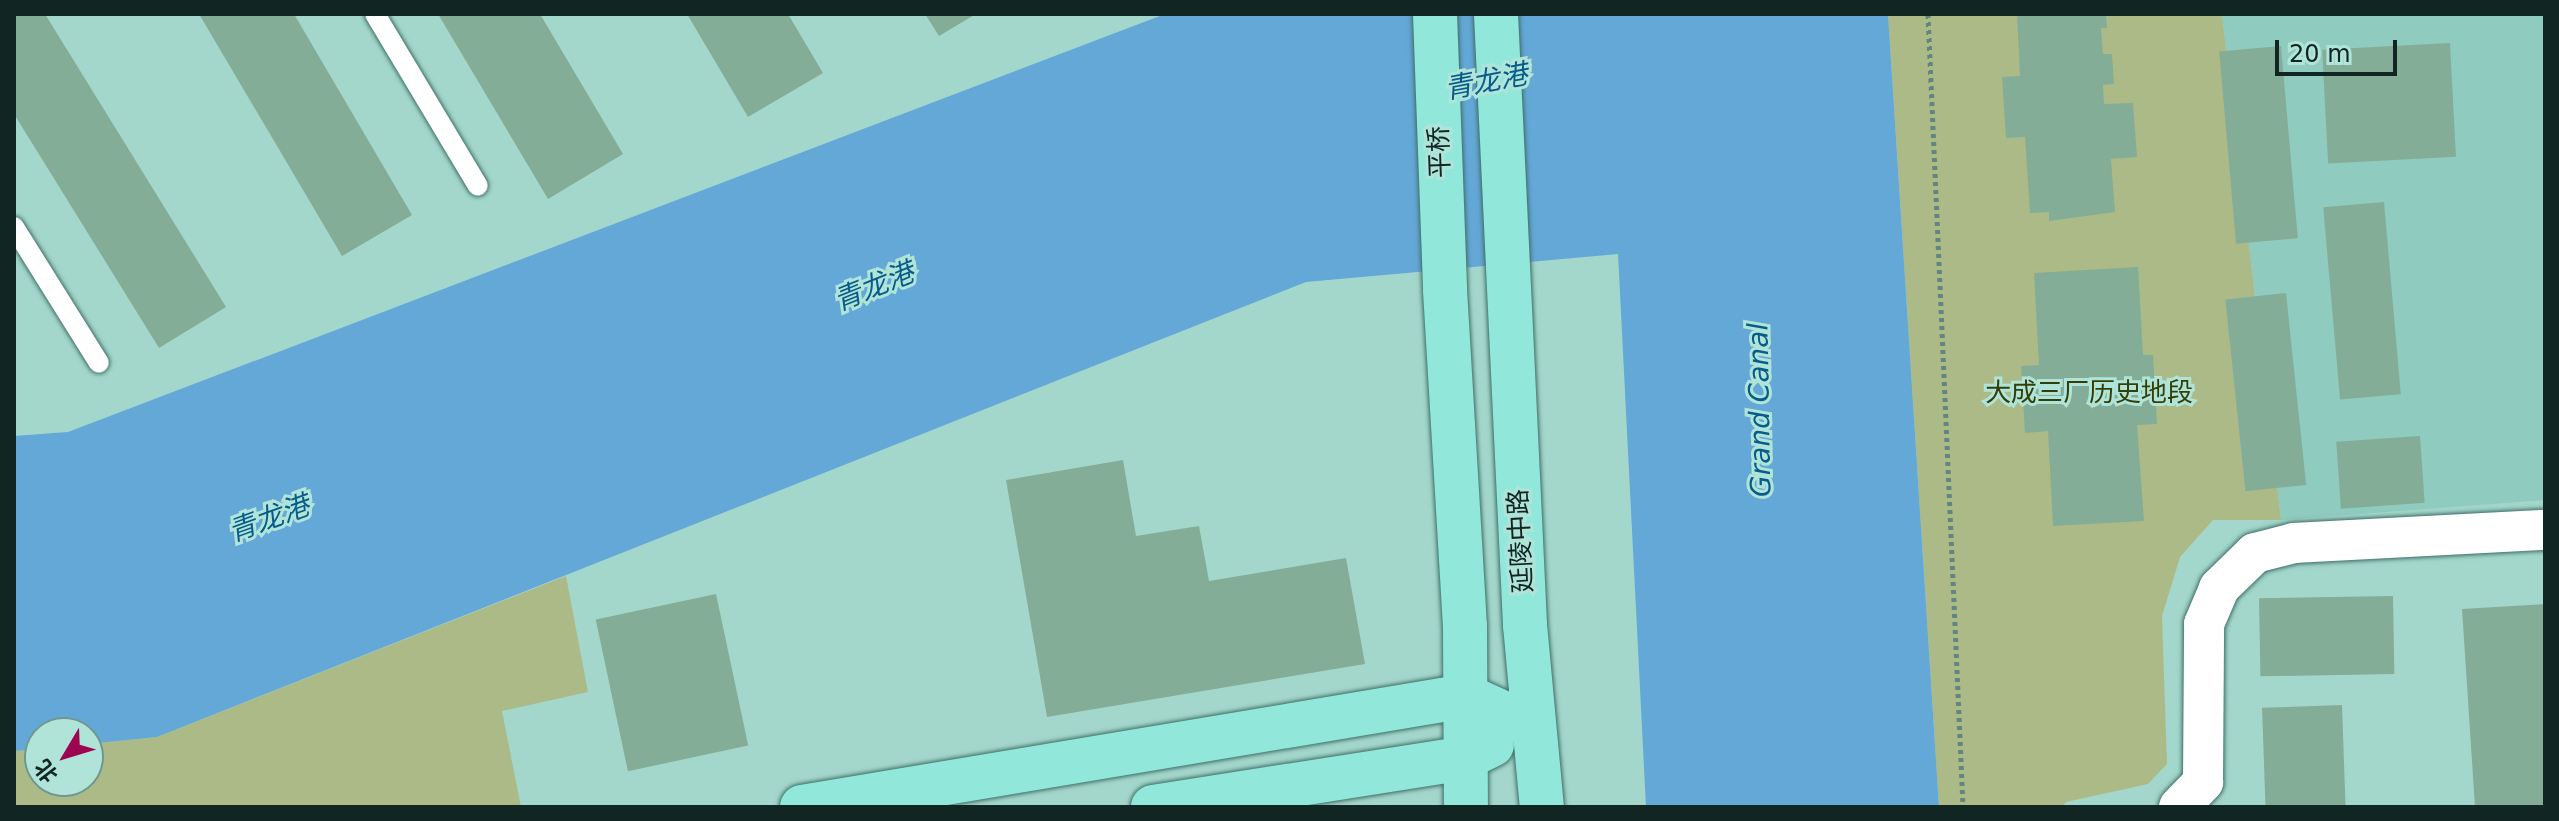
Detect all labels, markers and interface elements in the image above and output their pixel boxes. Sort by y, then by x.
scale bar [2279,24,2401,74]
text: 20 m [2289,40,2351,68]
water label: 青龙港 [1442,57,1530,107]
street label: 平桥 [1424,125,1456,179]
water label: 青龙港 [829,256,919,318]
water label: Grand Canal [1742,323,1778,497]
park label: 大成三厂历史地段 [1985,377,2193,409]
street label: 延陵中路 [1503,488,1539,594]
water label: 青龙港 [224,489,314,549]
north arrow [24,717,104,797]
text: 北 [30,754,63,787]

